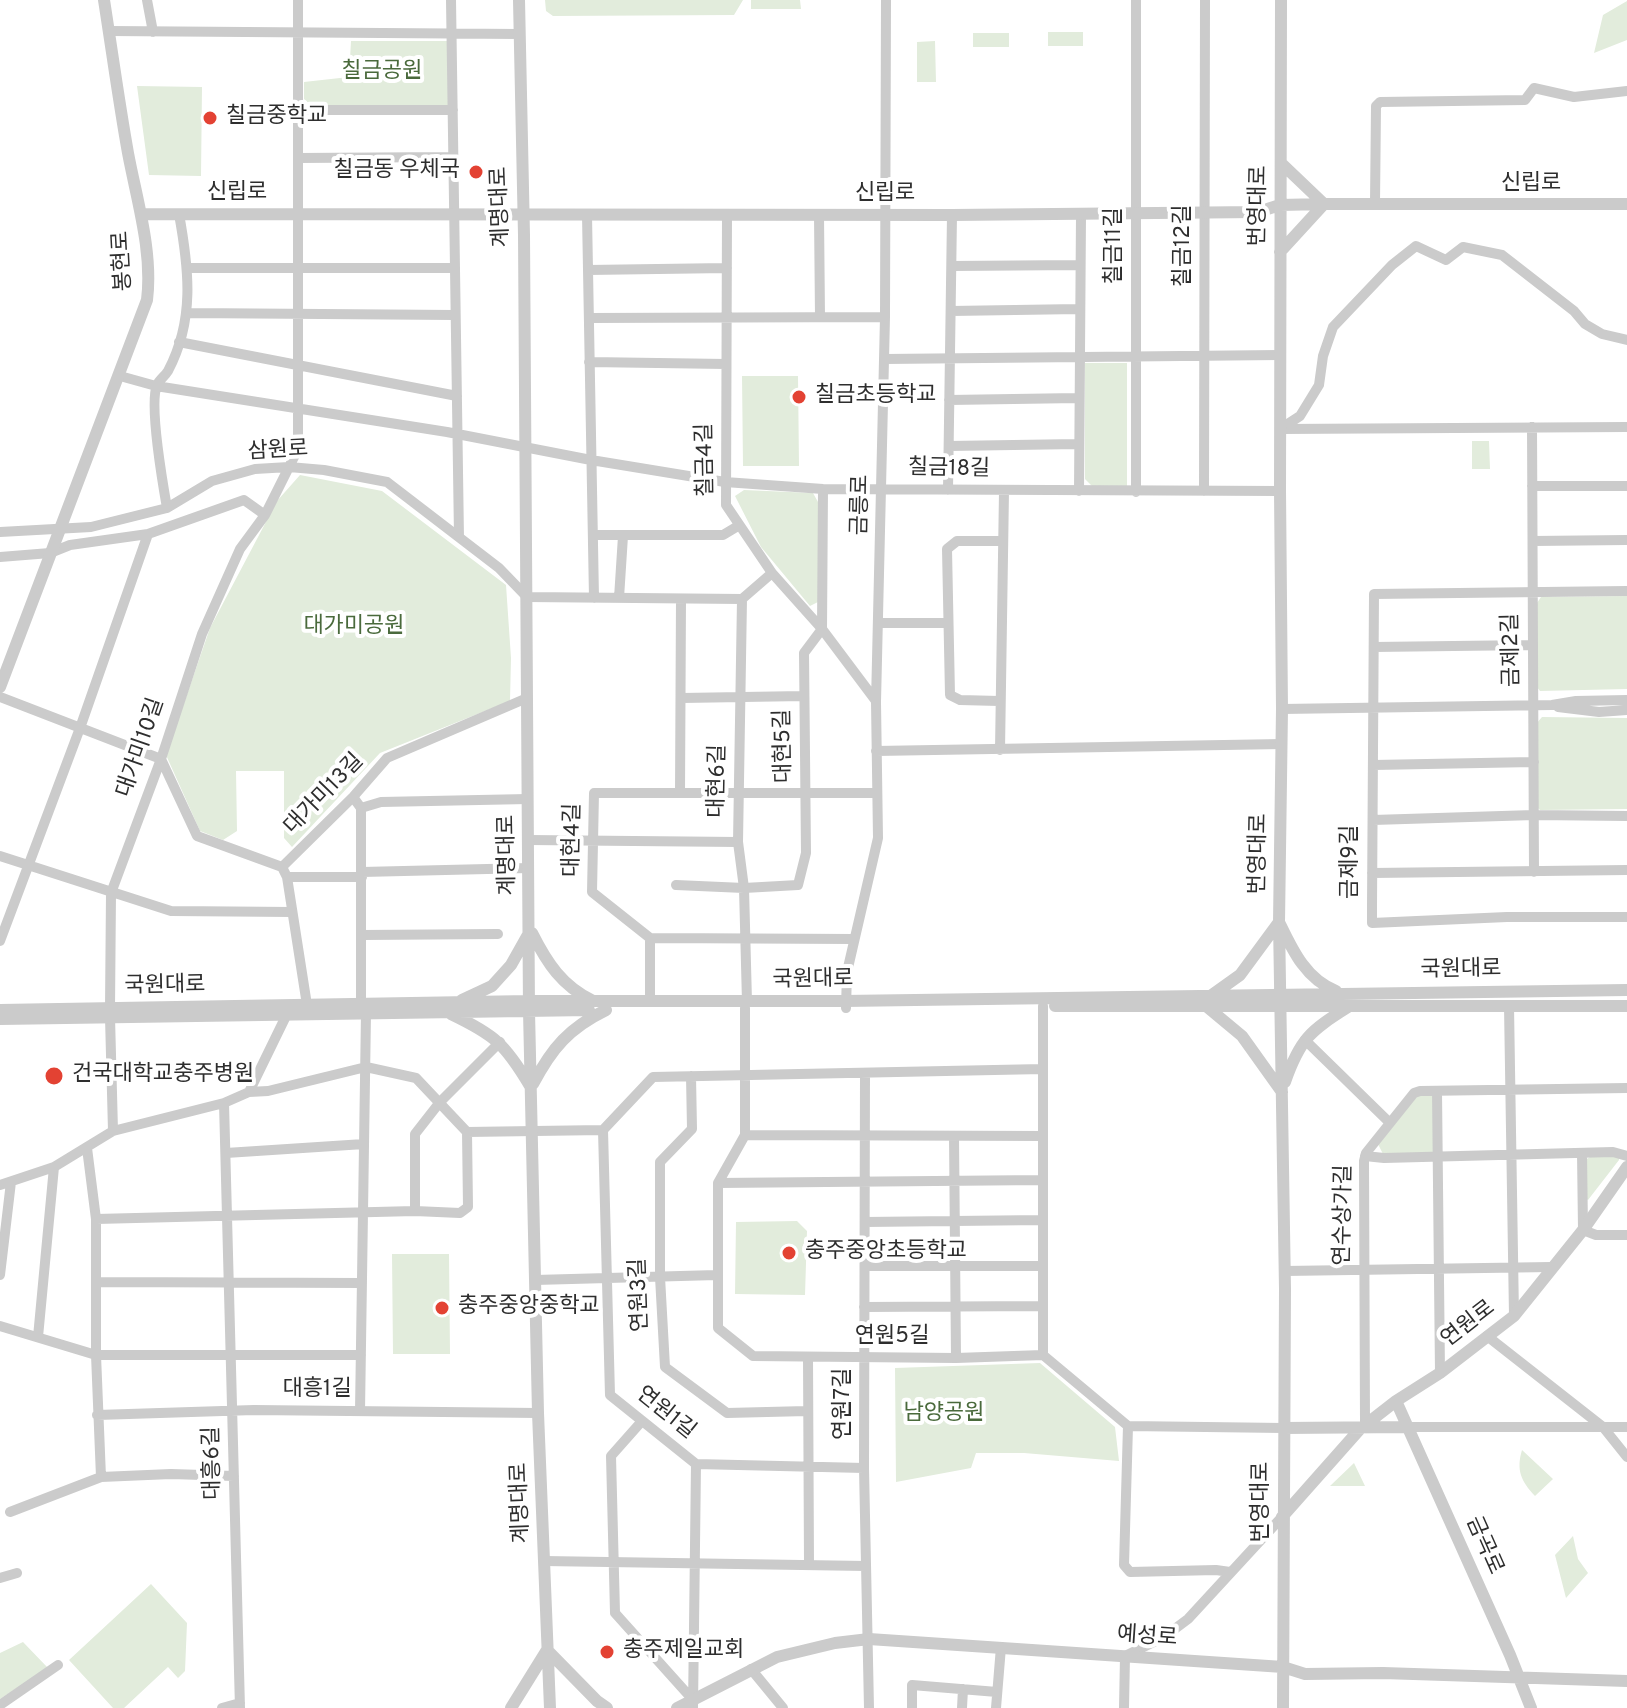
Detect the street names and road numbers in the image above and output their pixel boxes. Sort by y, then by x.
street label: 번영대로 [1246,165,1274,247]
street label: 계명대로 [487,166,517,248]
street label: 신립로 [1501,172,1561,198]
street label: 신립로 [207,181,267,207]
street label: 신립로 [855,182,915,208]
street label: 칠금12길 [1172,205,1198,287]
street label: 칠금11길 [1103,207,1129,285]
street label: 봉현로 [109,230,139,292]
street label: 칠금4길 [693,423,721,497]
street label: 삼원로 [247,437,309,467]
street label: 칠금18길 [908,456,990,484]
street label: 금릉로 [848,474,876,536]
street label: 금제2길 [1499,613,1527,687]
street label: 대가미10길 [113,695,171,801]
street label: 대현5길 [771,709,799,783]
street label: 대현6길 [705,744,733,818]
street label: 대가미13길 [280,749,370,841]
street label: 대현4길 [560,803,588,877]
street label: 번영대로 [1246,813,1274,895]
street label: 계명대로 [495,814,523,896]
street label: 금제9길 [1339,825,1365,899]
street label: 국원대로 [1420,957,1502,985]
street label: 국원대로 [772,967,854,995]
street label: 국원대로 [124,973,206,1001]
street label: 연수상가길 [1331,1164,1359,1266]
street label: 연원3길 [627,1258,655,1332]
street label: 연원로 [1437,1296,1501,1354]
street label: 연원5길 [855,1325,929,1351]
street label: 연원7길 [832,1368,858,1440]
street label: 대흥1길 [283,1378,351,1404]
street label: 연원1길 [630,1382,700,1446]
street label: 대흥6길 [200,1426,228,1500]
street label: 계명대로 [507,1462,537,1544]
street label: 번영대로 [1250,1462,1276,1542]
street label: 금곡로 [1459,1513,1507,1579]
street label: 예성로 [1116,1623,1178,1653]

